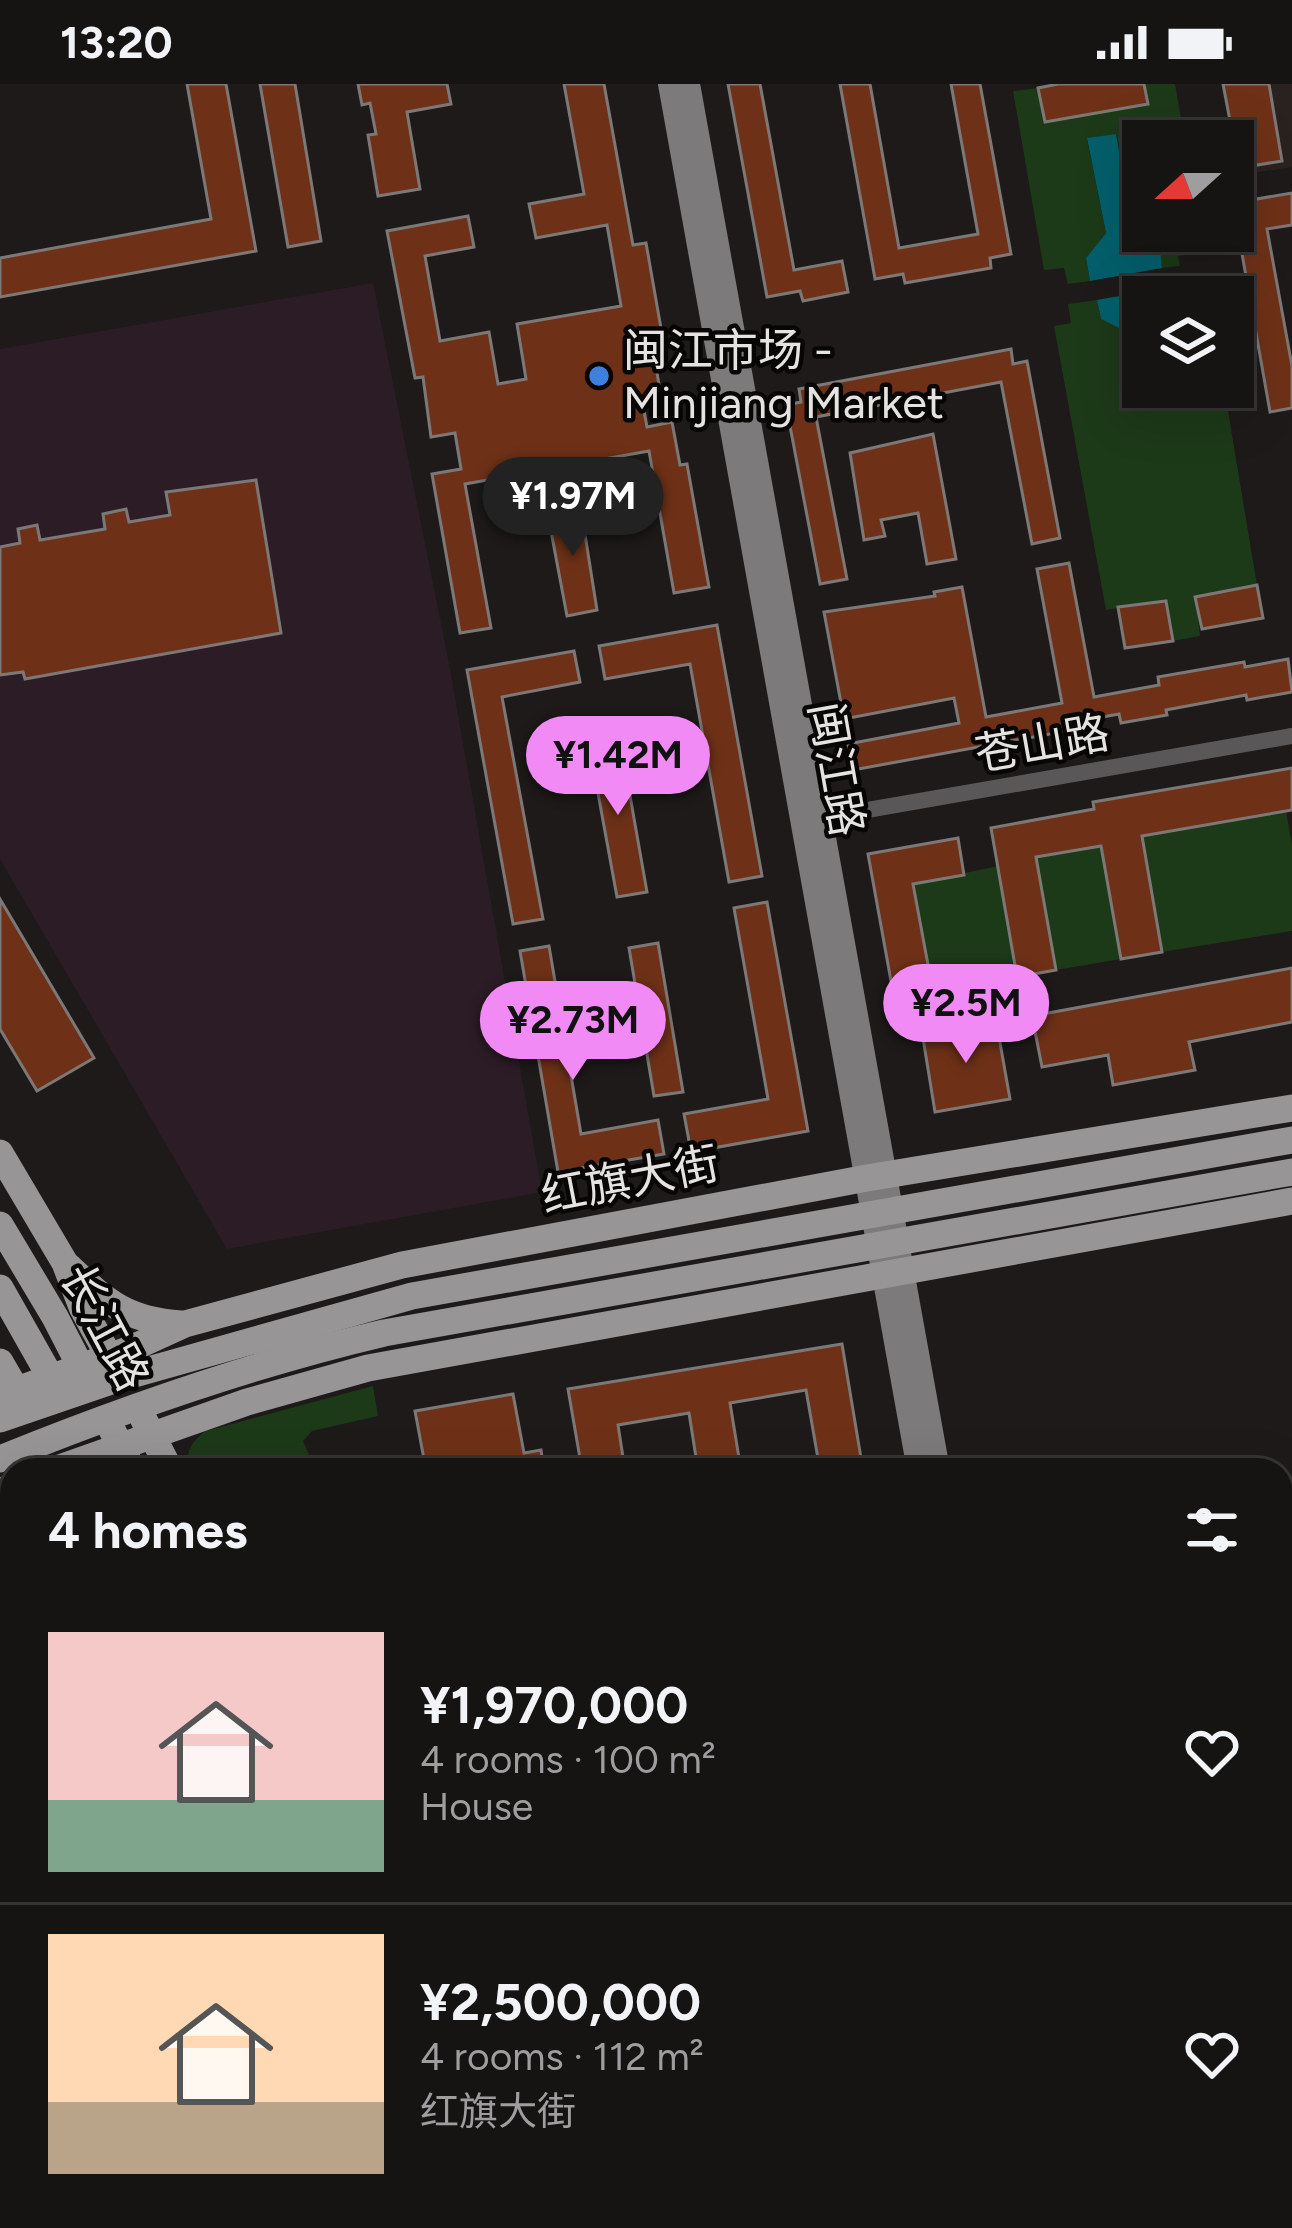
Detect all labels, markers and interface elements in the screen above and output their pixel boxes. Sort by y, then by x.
text: 13:20 [60,15,173,69]
north arrow [1122,120,1254,252]
map controls [1122,120,1254,408]
button: layers [1122,276,1254,408]
place label: 闽江市场 - Minjiang Market [623,323,944,429]
marker: 闽江市场 - Minjiang Market [586,363,612,389]
pin: ¥1.97M [475,457,671,559]
text: ¥1.97M [509,472,637,519]
street label: 闽江路 [799,698,875,840]
street label: 苍山路 [971,705,1113,781]
pin: ¥1.42M [520,716,716,818]
text: ¥1.42M [553,731,683,778]
pin: ¥2.5M [882,964,1050,1066]
text: ¥2.5M [910,979,1022,1026]
pin: ¥2.73M [475,981,671,1083]
text: ¥2.73M [507,996,639,1043]
street label: 红旗大街 [536,1135,724,1223]
street label: 长江路 [49,1255,161,1399]
icon: filters [1179,1497,1245,1563]
text: 4 homes [48,1500,248,1561]
text: ¥1,970,000 [420,1675,688,1736]
icon: home [144,1680,288,1824]
icon: heart [1179,1719,1245,1785]
text: 4 rooms · 100 m² [420,1736,716,1783]
text: House [420,1783,533,1830]
text: ¥2,500,000 [420,1972,701,2033]
icon: home [144,1982,288,2126]
icon: heart [1179,2021,1245,2087]
text: 4 rooms · 112 m² [420,2033,704,2080]
text: 红旗大街 [420,2088,576,2135]

